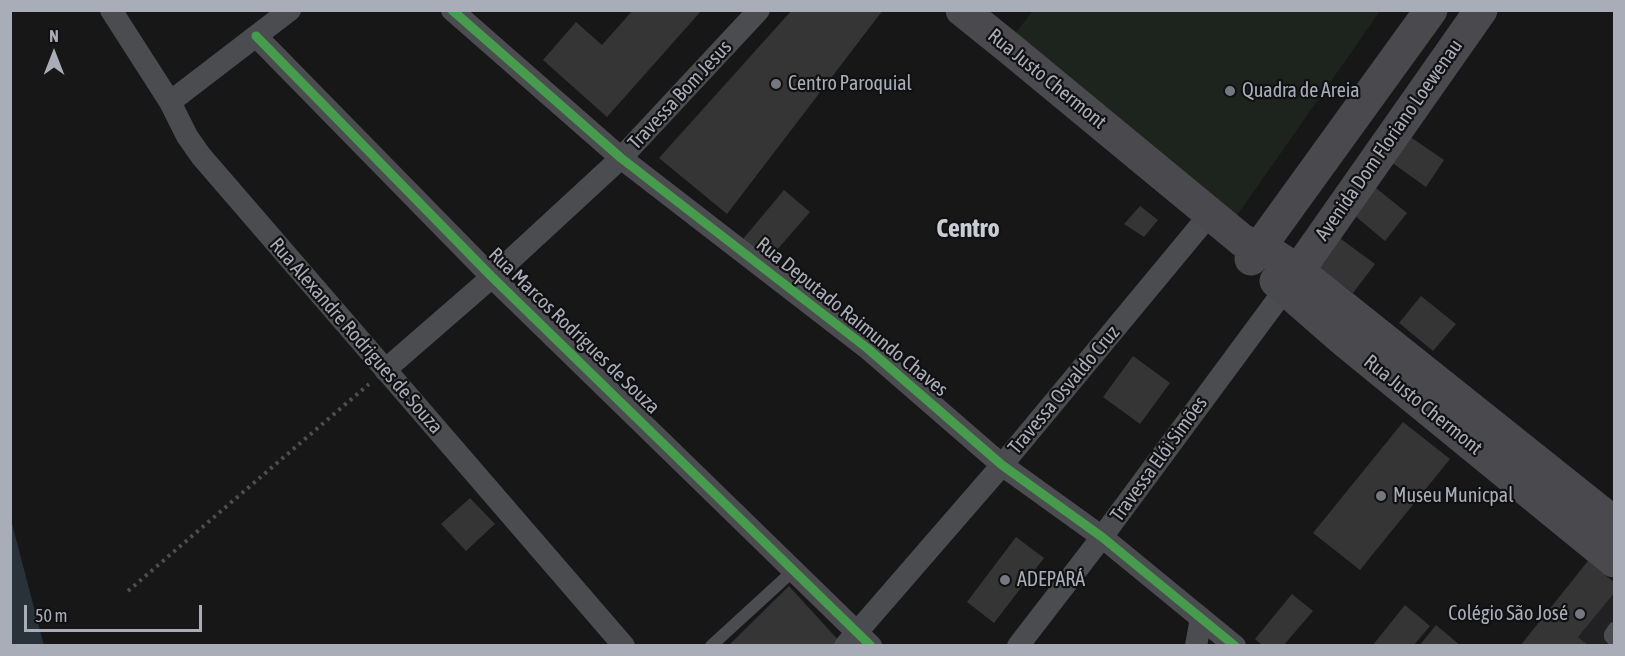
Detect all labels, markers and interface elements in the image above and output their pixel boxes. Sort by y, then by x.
north arrow [24,24,84,84]
street label: Rua Justo Chermont [983,24,1111,134]
text: N [49,27,59,45]
street label: Travessa Bom Jesus [623,35,737,155]
street label: Avenida Dom Floriano Loewenau [1310,35,1468,245]
place label: Centro Paroquial [788,72,912,96]
marker: Centro Paroquial [769,77,783,91]
place label: Quadra de Areia [1242,79,1360,103]
marker: Quadra de Areia [1223,84,1237,98]
district label: Centro [936,213,1000,245]
street label: Rua Deputado Raimundo Chaves [751,232,953,402]
street label: Rua Alexandre Rodrigues de Souza [264,233,448,439]
street label: Rua Marcos Rodrigues de Souza [483,243,665,419]
street label: Travessa Osvaldo Cruz [1003,321,1125,459]
street label: Rua Justo Chermont [1359,350,1487,460]
street label: Travessa Elói Simões [1106,392,1212,526]
place label: Museu Municpal [1393,484,1513,508]
marker: Museu Municpal [1374,489,1388,503]
place label: ADEPARÁ [1017,568,1085,592]
marker: ADEPARÁ [998,573,1012,587]
scale bar [27,593,206,631]
place label: Colégio São José [1448,602,1568,626]
text: 50 m [35,605,67,626]
marker: Colégio São José [1573,607,1587,621]

